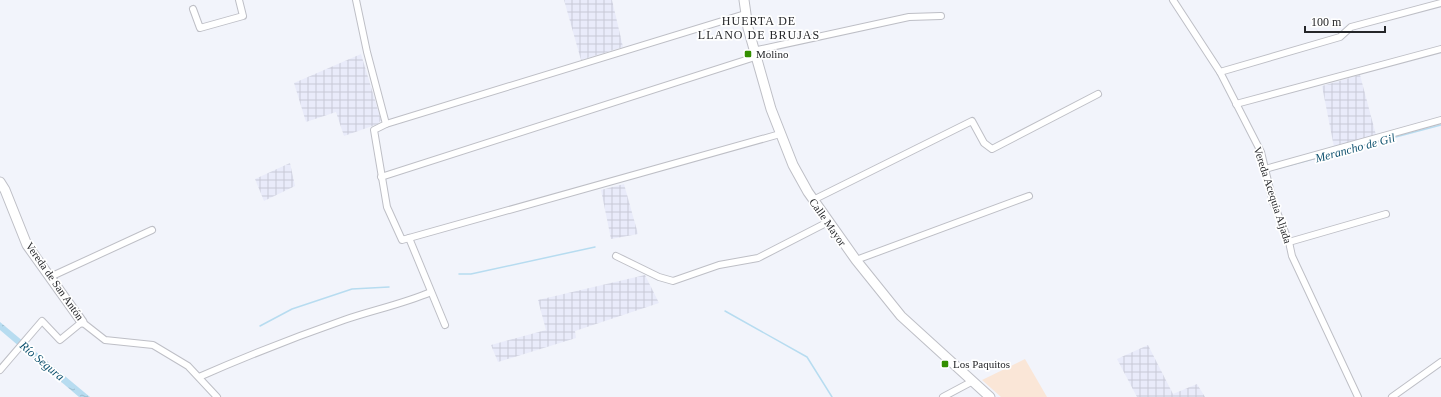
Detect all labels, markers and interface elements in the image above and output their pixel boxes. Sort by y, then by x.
scale bar [1305,8,1385,34]
district label: HUERTA DE LLANO DE BRUJAS [698,14,820,42]
text: 100 m [1311,15,1342,29]
place label: Molino [756,48,789,60]
marker: Molino [743,49,753,59]
water label: Merancho de Gil [1313,130,1397,166]
street label: Vereda Acequia Aljada [1252,145,1294,245]
street label: Calle Mayor [807,196,849,248]
street label: Vereda de San Antón [24,240,87,323]
water label: Río Segura [16,338,67,384]
place label: Los Paquitos [953,358,1010,370]
marker: Los Paquitos [940,359,950,369]

